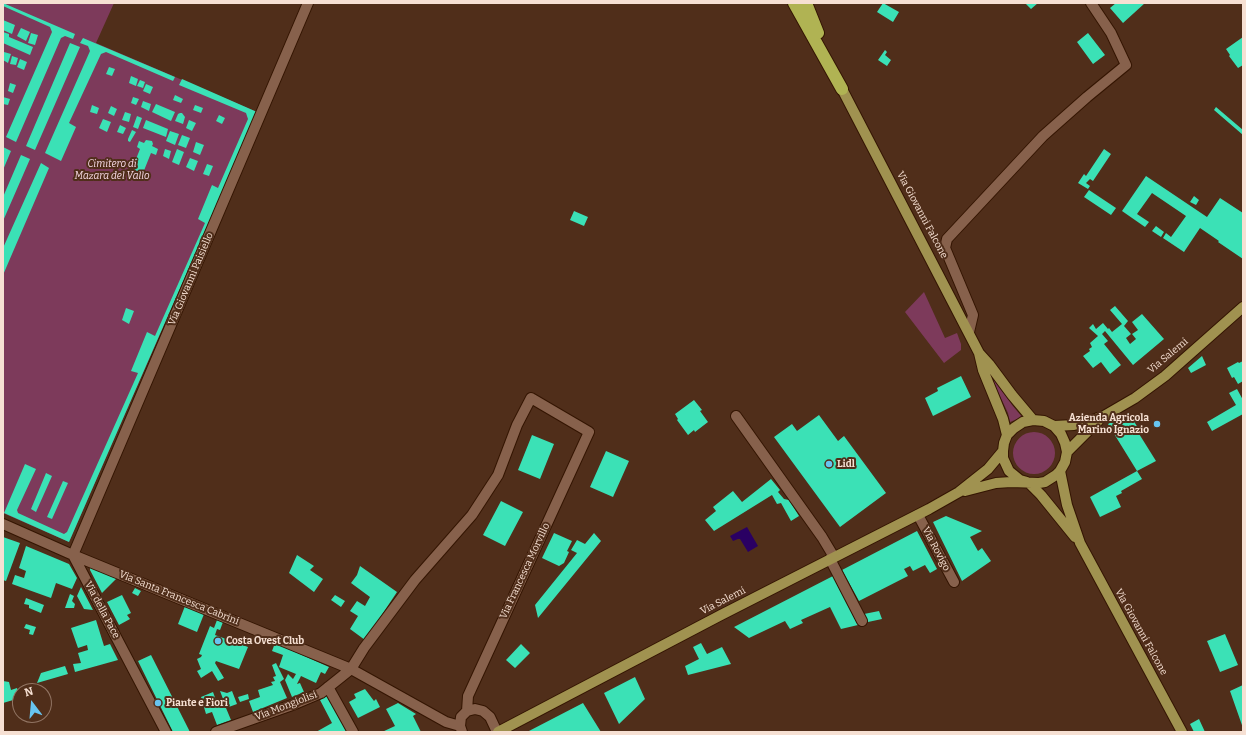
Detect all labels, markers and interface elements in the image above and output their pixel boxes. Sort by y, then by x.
park label: Cimitero di Mazara del Vallo [74,158,150,182]
street label: Via Giovanni Falcone [894,169,950,261]
street label: Via Giovanni Paisiello [166,231,216,327]
street label: Via Salemi [1145,336,1191,376]
place label: Azienda Agricola Marino Ignazio [1069,412,1149,436]
marker: Azienda Agricola Marino Ignazio [1152,419,1162,429]
place label: Lidl [837,458,855,470]
marker: Lidl [824,459,834,469]
street label: Via Francesca Morvillo [497,521,553,621]
street label: Via Rovigo [919,525,953,573]
street label: Via Santa Francesca Cabrini [117,568,241,628]
street label: Via della Pace [82,579,122,641]
street label: Via Salemi [698,585,748,617]
street label: Via Giovanni Falcone [1112,587,1170,677]
place label: Costa Ovest Club [226,635,304,647]
marker: Costa Ovest Club [213,636,223,646]
north arrow [12,683,52,723]
text: N [23,685,35,699]
street label: Via Mongiolisi [253,689,319,723]
place label: Piante e Fiori [166,697,228,709]
marker: Piante e Fiori [153,698,163,708]

